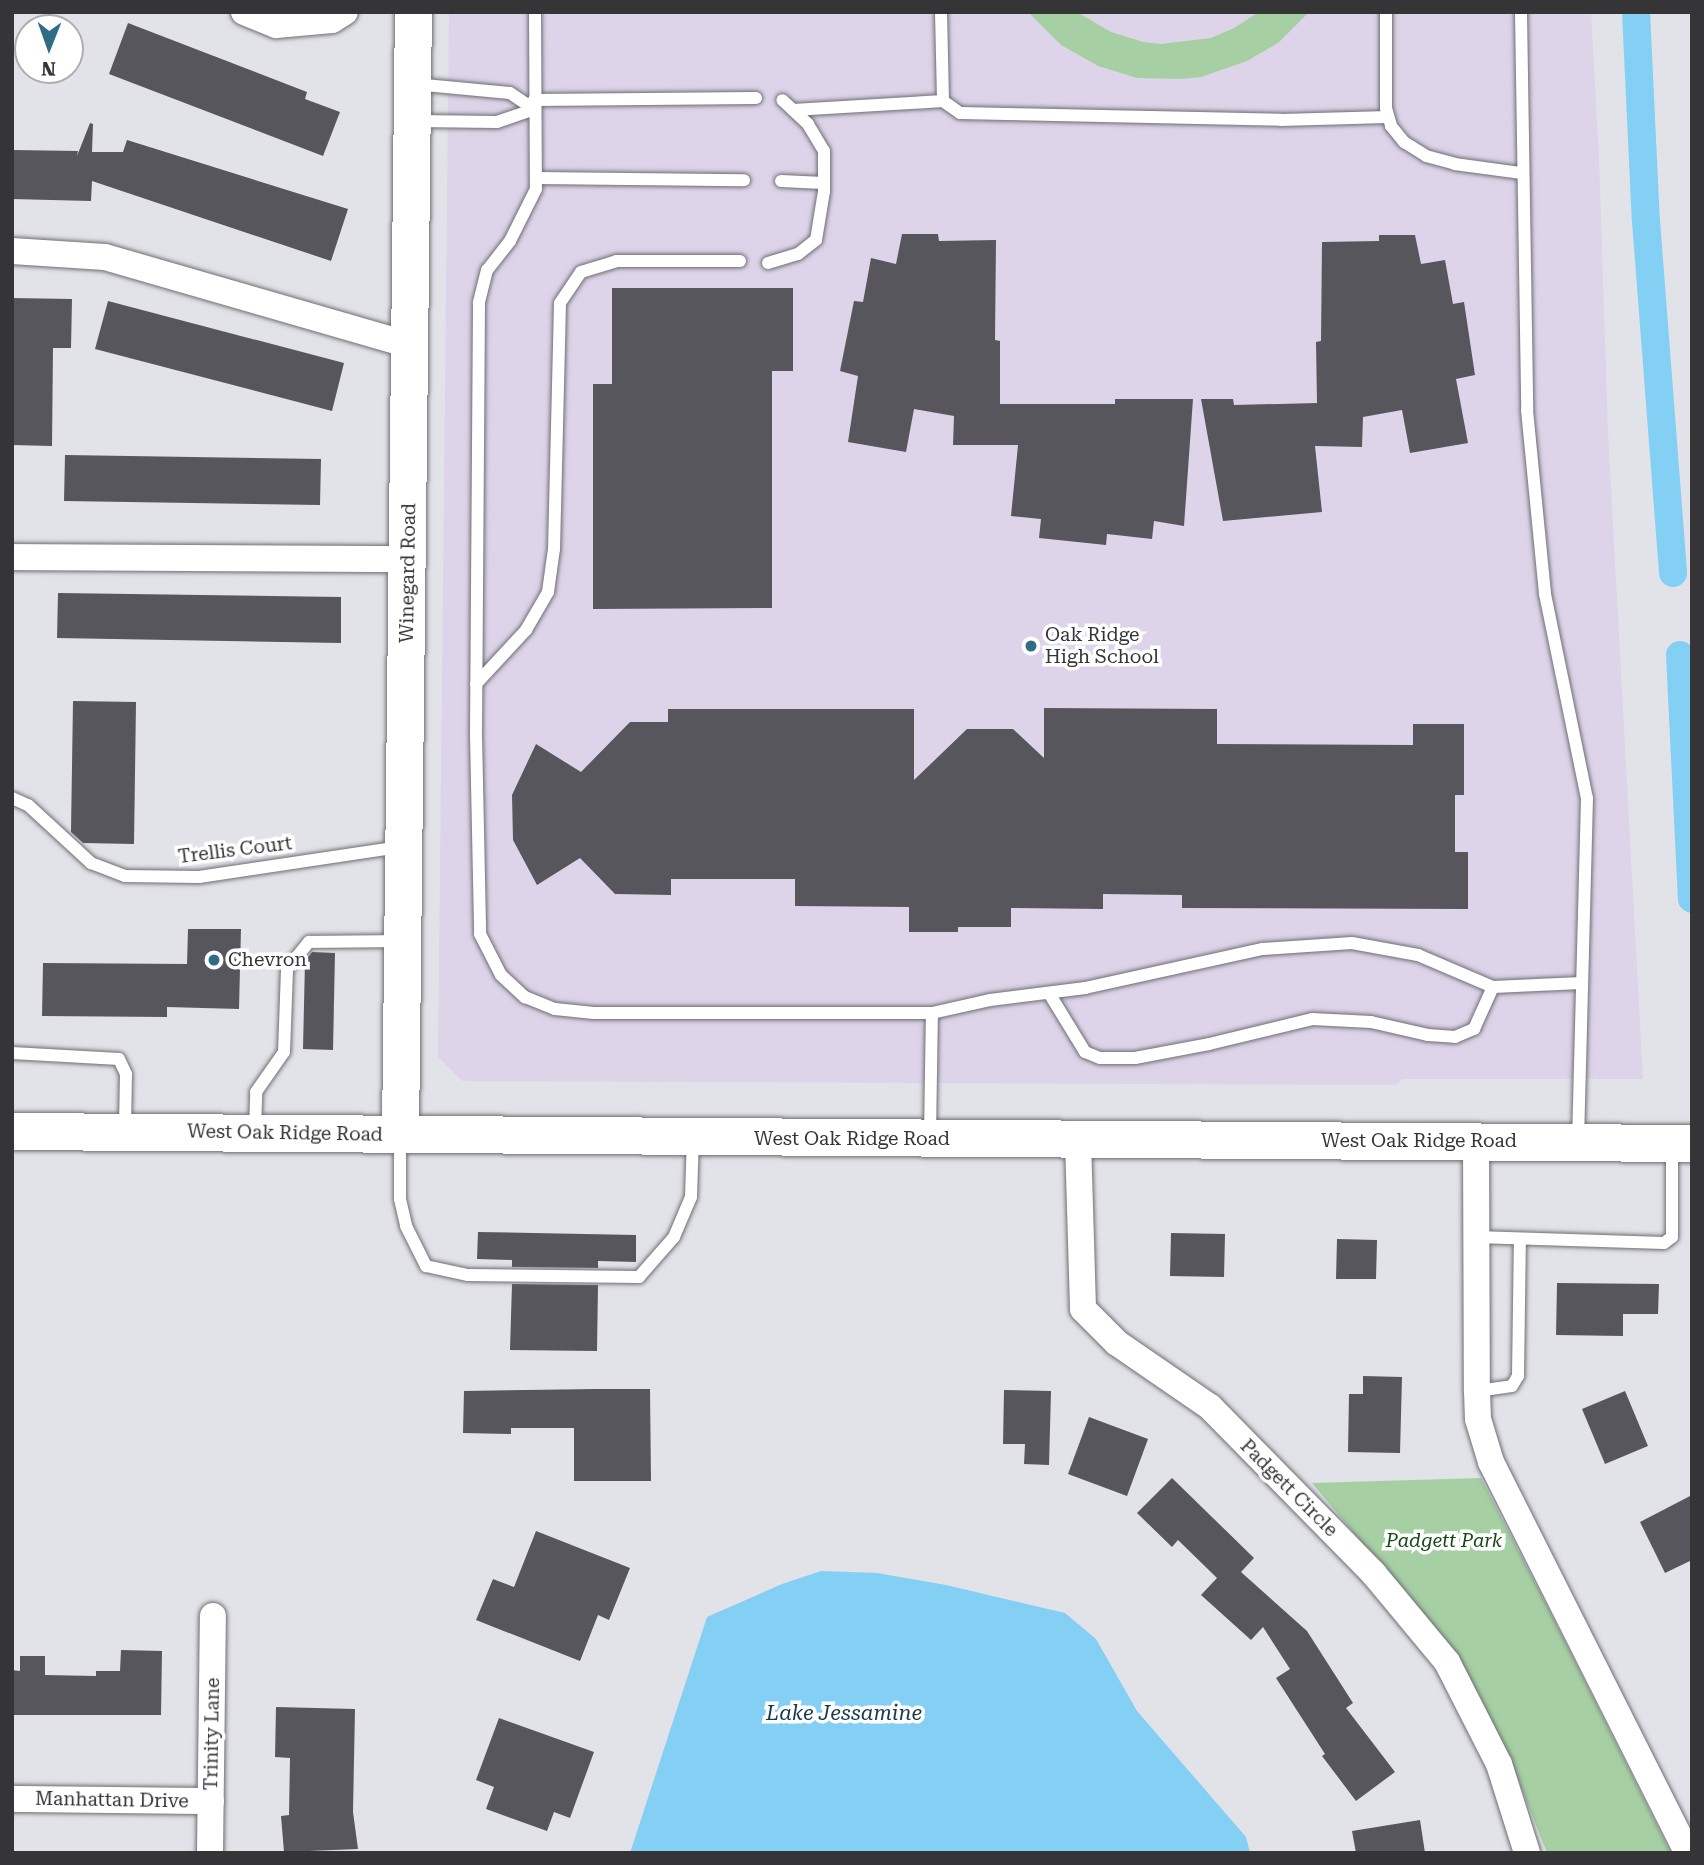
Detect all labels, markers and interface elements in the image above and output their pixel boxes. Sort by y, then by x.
north arrow [14,14,84,84]
text: N [41,57,56,80]
street label: Winegard Road [395,503,421,643]
place label: Oak Ridge High School [1045,624,1159,668]
marker: Oak Ridge High School [1023,638,1039,654]
street label: Trellis Court [177,832,293,868]
place label: Chevron [228,949,307,971]
marker: Chevron [206,952,222,968]
street label: West Oak Ridge Road [187,1120,383,1146]
street label: West Oak Ridge Road [754,1128,950,1150]
street label: West Oak Ridge Road [1321,1130,1517,1152]
street label: Padgett Circle [1236,1435,1342,1541]
park label: Padgett Park [1386,1530,1502,1552]
street label: Trinity Lane [200,1677,224,1791]
water label: Lake Jessamine [766,1700,922,1726]
street label: Manhattan Drive [35,1787,189,1813]

